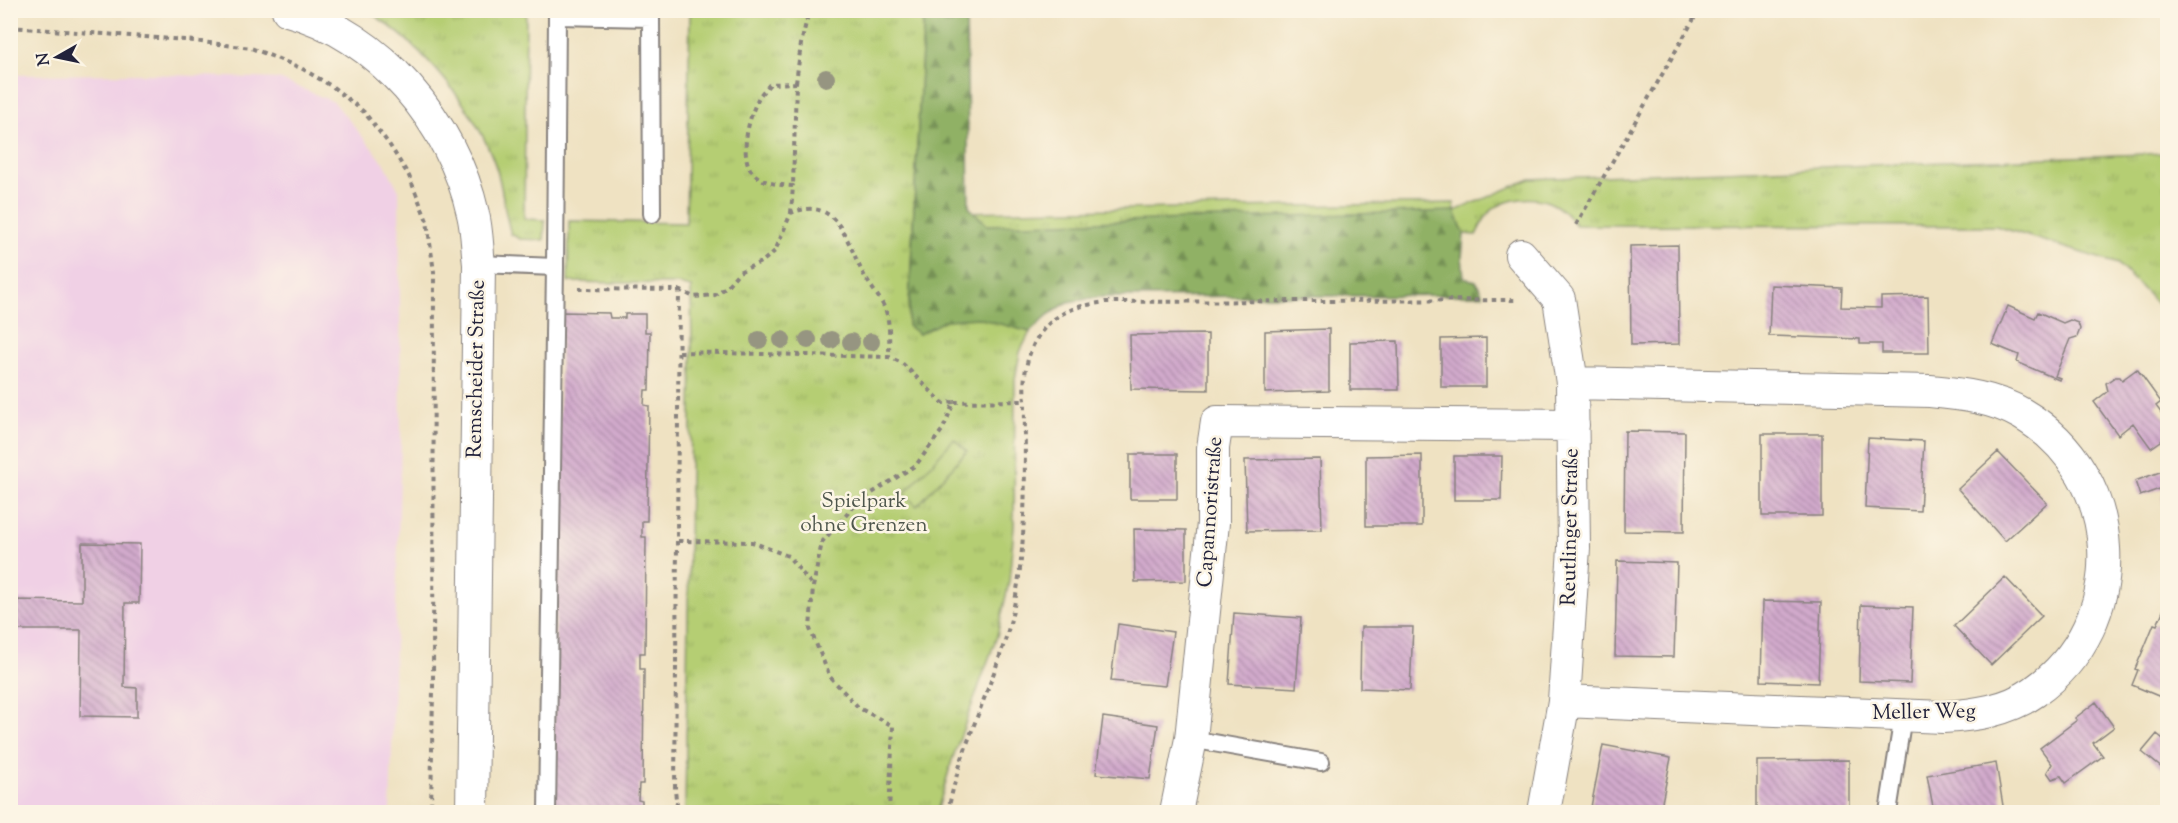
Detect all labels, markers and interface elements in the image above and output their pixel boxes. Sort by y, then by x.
north arrow [27,27,87,87]
text: N [32,51,57,67]
street label: Remscheider Straße [460,279,494,459]
street label: Capannoristraße [1191,436,1231,588]
street label: Reutlinger Straße [1555,448,1587,606]
park label: Spielpark ohne Grenzen [800,487,928,541]
street label: Meller Weg [1872,697,1976,729]

